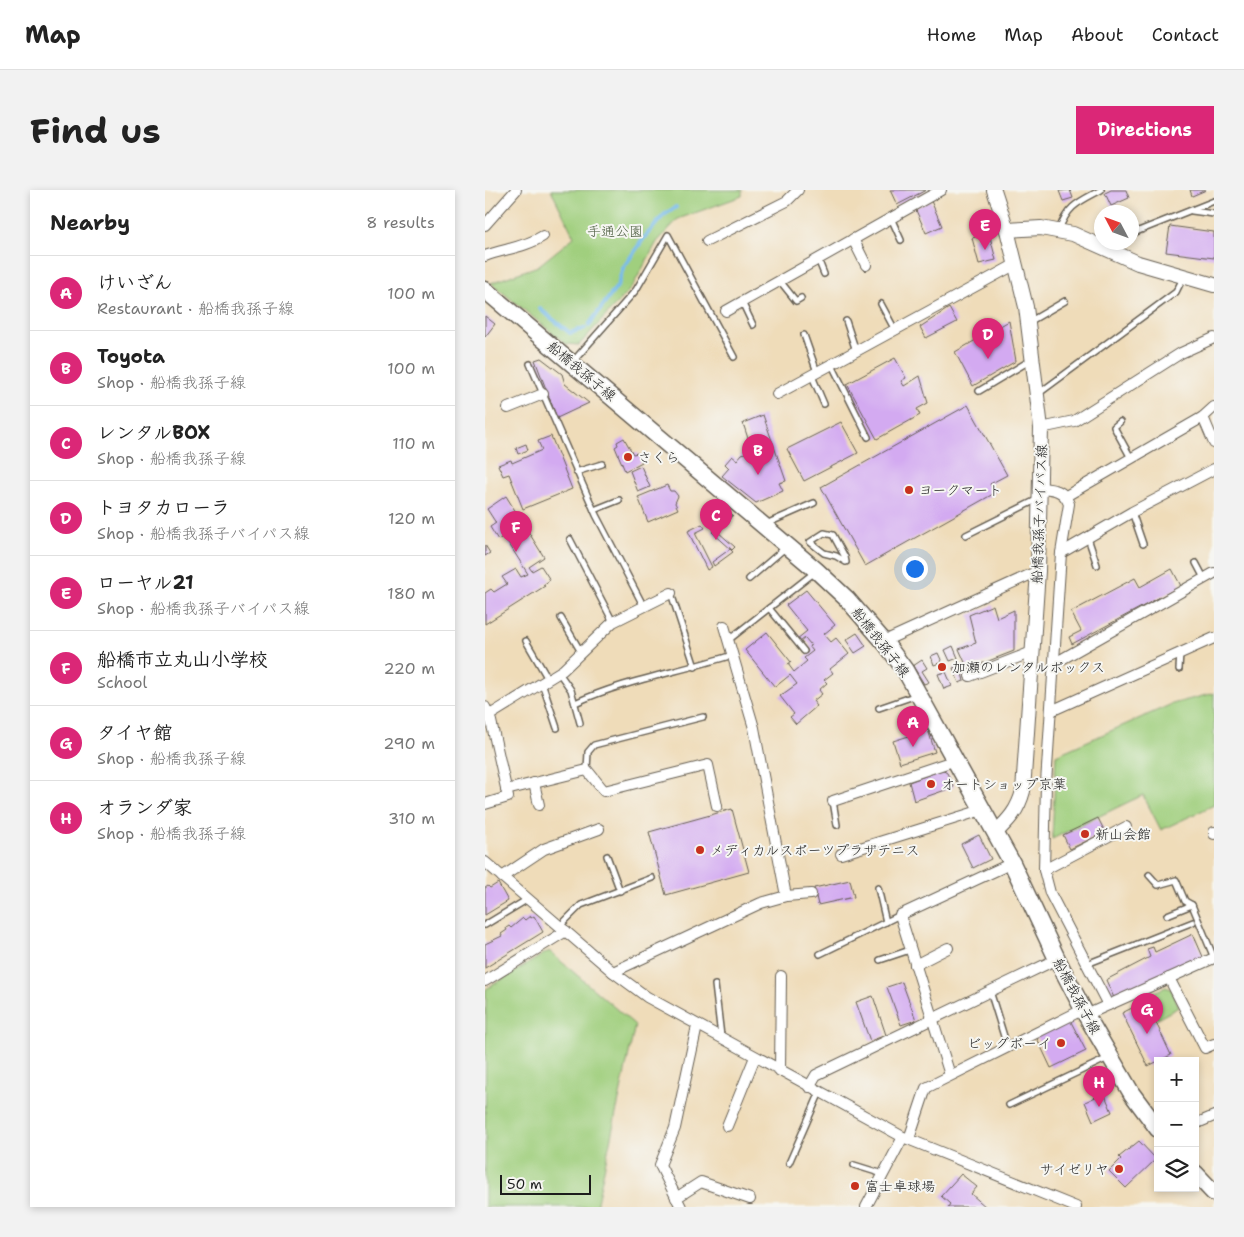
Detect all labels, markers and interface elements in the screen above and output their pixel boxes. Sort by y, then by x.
text: Map [25,19,81,51]
text: Home [927,23,976,47]
text: Map [1004,23,1043,47]
text: About [1071,23,1124,47]
text: Contact [1152,23,1219,47]
button: Directions [1076,106,1214,154]
text: Find us [30,107,161,154]
north arrow [1094,205,1139,250]
text: Nearby [50,209,130,237]
pin: E [969,209,1001,250]
text: 8 results [366,212,435,233]
park label: 手通公園 [587,222,643,240]
text: けいざん [97,270,173,295]
text: A [60,283,72,304]
text: 100 m [387,283,435,304]
text: Restaurant · 船橋我孫子線 [97,298,294,319]
pin: D [972,318,1004,359]
street label: 船橋我孫子線 [544,337,620,405]
text: Toyota [97,344,165,369]
text: B [61,358,71,379]
text: 100 m [387,358,435,379]
text: Shop · 船橋我孫子線 [97,372,246,393]
text: レンタルBOX [97,420,210,445]
text: C [61,433,71,454]
text: 110 m [392,433,435,454]
pin: B [742,434,774,475]
street label: 船橋我孫子バイパス線 [1028,444,1050,584]
text: Shop · 船橋我孫子線 [97,448,246,469]
place label: さくら [638,448,680,466]
marker: さくら [622,451,634,463]
place label: ヨークマート [919,481,1002,499]
marker: ヨークマート [903,484,915,496]
text: トヨタカローラ [97,495,230,520]
pin: C [700,499,732,540]
text: D [60,508,72,529]
text: 120 m [388,508,435,529]
pin: F [500,511,532,552]
text: Shop · 船橋我孫子バイパス線 [97,523,309,544]
your location [902,556,928,582]
text: ローヤル21 [97,570,194,595]
text: E [61,583,71,604]
text: 180 m [387,583,435,604]
text: Shop · 船橋我孫子バイパス線 [97,598,309,619]
street label: 船橋我孫子線 [848,603,914,681]
text: 船橋市立丸山小学校 [97,647,268,672]
text: F [61,658,71,679]
text: 220 m [383,658,435,679]
place label: 加瀬のレンタルボックス [952,658,1105,676]
marker: 加瀬のレンタルボックス [936,661,948,673]
text: School [97,672,147,693]
pin: A [897,706,929,747]
text: タイヤ館 [97,720,172,745]
text: G [60,733,72,754]
text: 290 m [383,733,435,754]
text: Shop · 船橋我孫子線 [97,748,246,769]
place label: オートショップ京葉 [941,775,1066,793]
marker: オートショップ京葉 [925,778,937,790]
text: オランダ家 [97,795,192,820]
text: H [60,808,72,829]
text: 310 m [388,808,435,829]
text: Shop · 船橋我孫子線 [97,823,246,844]
place label: 新山会館 [1095,825,1151,843]
marker: 新山会館 [1079,828,1091,840]
place label: メディカルスポーツプラザテニス [710,841,919,859]
marker: メディカルスポーツプラザテニス [694,844,706,856]
street label: 船橋我孫子線 [1049,955,1105,1037]
pin: G [1131,993,1163,1034]
place label: ビッグボーイ [967,1034,1051,1052]
marker: ビッグボーイ [1055,1037,1067,1049]
map controls [1154,1057,1199,1192]
button: + [1154,1057,1199,1102]
pin: H [1083,1066,1115,1107]
button: − [1154,1102,1199,1147]
button: layers [1154,1147,1199,1192]
place label: サイゼリヤ [1040,1160,1109,1178]
marker: サイゼリヤ [1113,1163,1125,1175]
scale bar [500,1172,591,1195]
text: 50 m [507,1175,542,1193]
place label: 富士卓球場 [865,1177,935,1195]
marker: 富士卓球場 [849,1180,861,1192]

